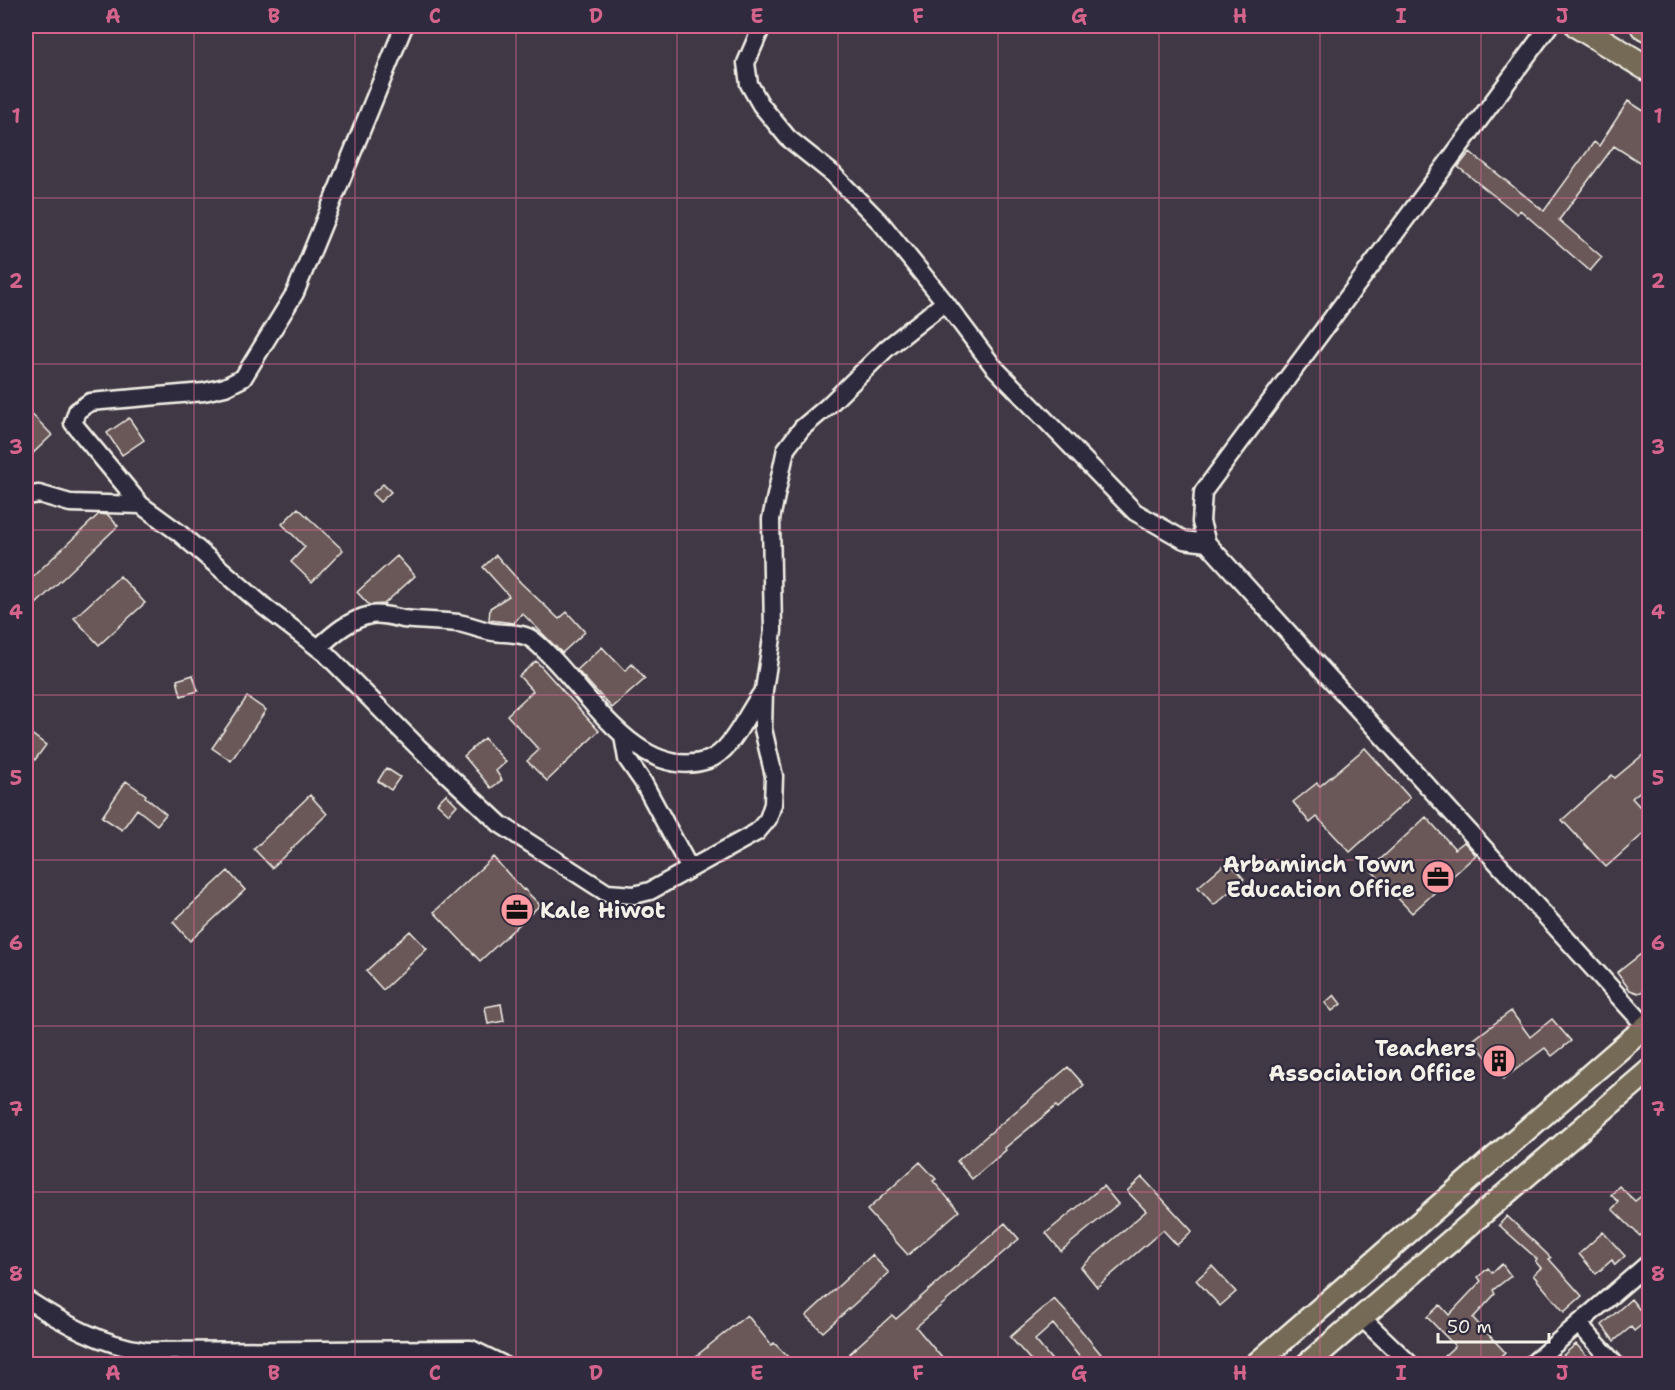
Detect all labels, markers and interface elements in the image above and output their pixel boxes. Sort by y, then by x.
text: A [105,3,121,29]
text: B [268,3,280,29]
text: C [429,3,441,29]
text: D [589,3,603,29]
text: E [750,3,764,29]
text: F [912,3,924,29]
text: G [1071,3,1087,29]
text: H [1233,3,1247,29]
text: I [1395,3,1407,29]
text: J [1556,3,1569,29]
text: 1 [11,103,21,129]
text: 1 [1653,103,1663,129]
text: 2 [9,268,23,294]
text: 2 [1651,268,1665,294]
text: 3 [9,434,23,460]
text: 3 [1651,434,1665,460]
text: 4 [9,599,23,625]
text: 4 [1651,599,1665,625]
text: 5 [10,765,22,791]
text: 5 [1652,765,1664,791]
place label: Arbaminch Town Education Office [1223,850,1415,904]
office icon: Arbaminch Town Education Office [1420,859,1456,895]
office icon: Kale Hiwot [499,892,535,928]
place label: Kale Hiwot [540,896,666,925]
text: 6 [9,930,23,956]
text: 6 [1651,930,1665,956]
place label: Teachers Association Office [1268,1034,1476,1088]
building icon: Teachers Association Office [1481,1043,1517,1079]
text: 7 [9,1096,23,1122]
text: 7 [1651,1096,1665,1122]
text: 8 [9,1261,23,1287]
text: 8 [1651,1261,1665,1287]
scale bar [1438,1306,1549,1344]
text: 50 m [1447,1315,1492,1339]
text: A [105,1360,121,1386]
text: B [268,1360,280,1386]
text: C [429,1360,441,1386]
text: D [589,1360,603,1386]
text: E [750,1360,764,1386]
text: F [912,1360,924,1386]
text: G [1071,1360,1087,1386]
text: H [1233,1360,1247,1386]
text: I [1395,1360,1407,1386]
text: J [1556,1360,1569,1386]

